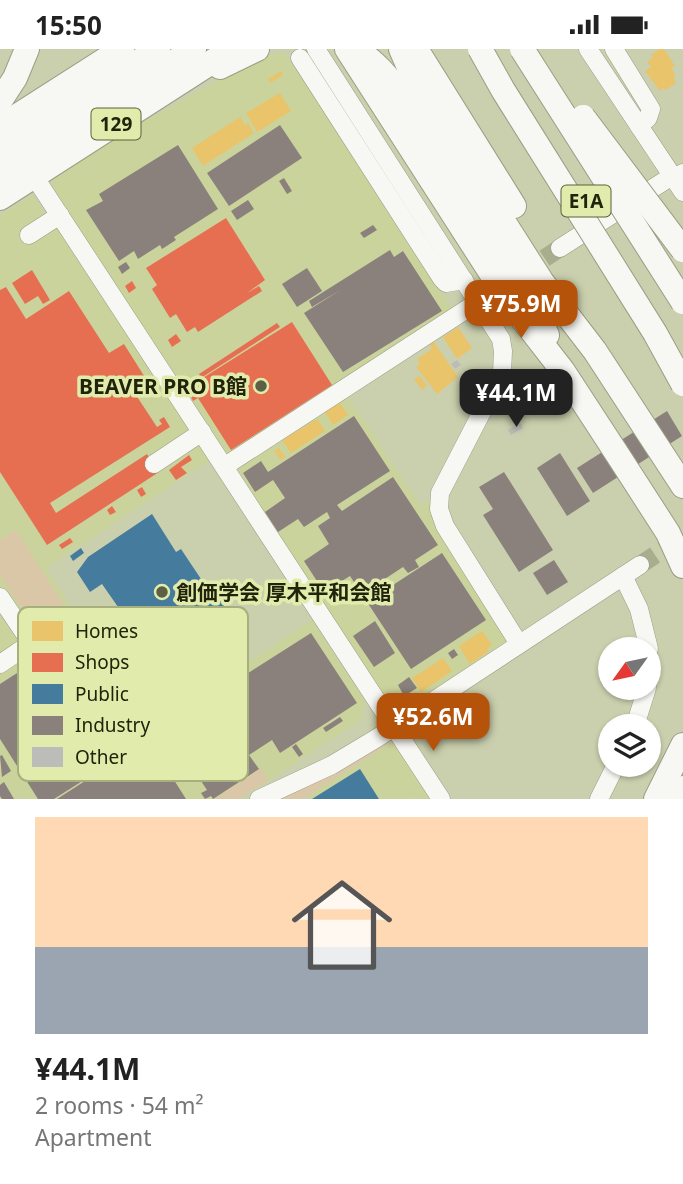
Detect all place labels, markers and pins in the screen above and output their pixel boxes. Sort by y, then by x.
pin: ¥75.9M [464,281,578,340]
pin: ¥44.1M [459,369,573,429]
place label: BEAVER PRO B館 [79,372,247,400]
marker: BEAVER PRO B館 [253,378,269,394]
place label: 創価学会 厚木平和会館 [176,578,391,606]
marker: 創価学会 厚木平和会館 [154,584,170,600]
pin: ¥52.6M [376,693,490,753]

